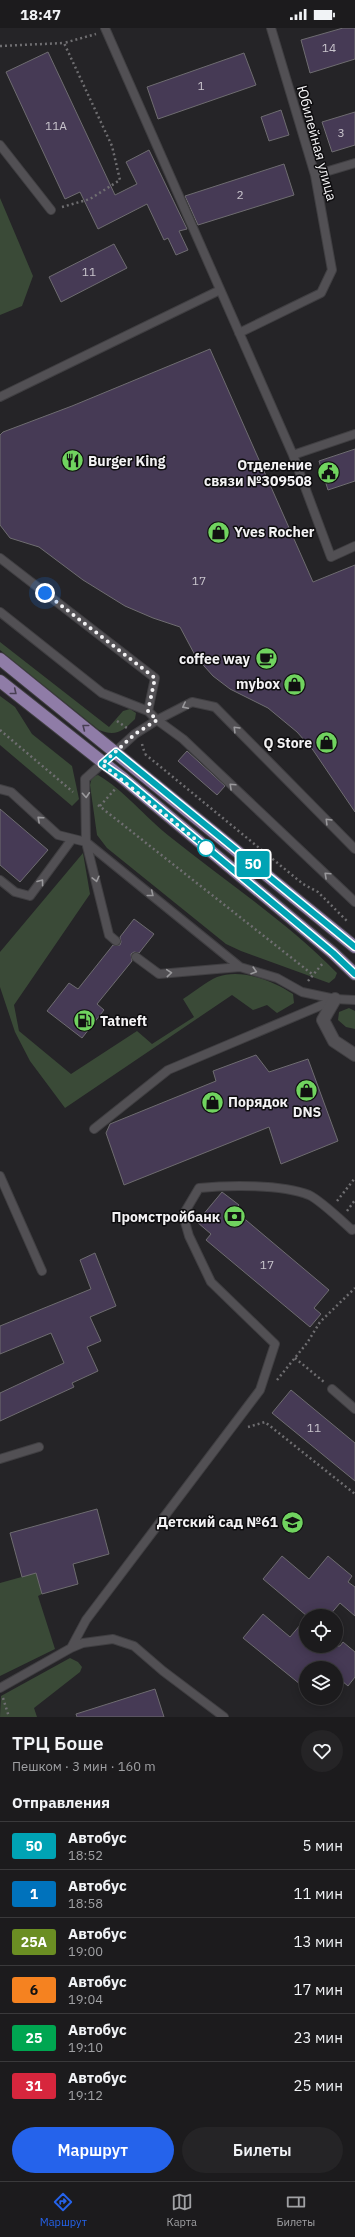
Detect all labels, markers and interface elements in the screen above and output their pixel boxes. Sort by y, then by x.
text: 18:47 [20,5,61,24]
house number: 14 [322,40,336,55]
house number: 1 [197,78,205,93]
street label: Юбилейная улица [293,83,341,203]
house number: 11А [45,118,67,133]
house number: 3 [337,125,345,140]
house number: 2 [236,187,244,202]
house number: 11 [82,264,96,279]
restaurant icon: Burger King [60,448,86,474]
place label: Burger King [88,452,166,470]
place label: Отделение связи №309508 [204,456,312,490]
public building icon: Отделение связи №309508 [315,460,341,486]
shop icon: Yves Rocher [205,519,231,545]
place label: Yves Rocher [234,523,315,541]
house number: 17 [192,573,206,588]
your location [35,583,55,603]
cafe icon: coffee way [253,646,279,672]
place label: coffee way [179,650,251,668]
shop icon: mybox [282,671,308,697]
place label: mybox [236,675,280,693]
one-way arrow [9,688,16,695]
one-way arrow [182,701,189,709]
one-way arrow [83,725,90,732]
one-way arrow [233,726,241,734]
shop icon: Q Store [314,730,340,756]
place label: Q Store [263,734,312,752]
one-way arrow [229,783,237,791]
one-way arrow [82,792,91,798]
one-way arrow [38,816,45,823]
one-way arrow [325,818,332,826]
unlabelled marker [197,839,215,857]
line badge: 50 [235,851,271,877]
text: 50 [245,855,261,873]
one-way arrow [324,873,332,880]
one-way arrow [91,876,99,883]
one-way arrow [36,879,43,886]
one-way arrow [146,890,153,897]
one-way arrow [251,966,258,975]
one-way arrow [166,969,172,978]
fuel station icon: Tatneft [72,1008,98,1034]
place label: Tatneft [100,1012,147,1030]
shop icon: DNS [294,1077,320,1103]
shop icon: Порядок [199,1089,225,1115]
place label: Порядок [228,1093,288,1111]
place label: DNS [293,1103,322,1121]
bank icon: Промстройбанк [222,1204,248,1230]
place label: Промстройбанк [112,1208,220,1226]
house number: 17 [260,1257,274,1272]
house number: 11 [307,1420,321,1435]
school or university icon: Детский сад №61 [280,1509,306,1535]
place label: Детский сад №61 [157,1513,279,1531]
map controls [299,1609,343,1705]
button: locate [299,1609,343,1653]
button: layers [299,1661,343,1705]
button: heart [301,1730,343,1772]
text: ТРЦ Боше [12,1731,104,1755]
text: Пешком · 3 мин · 160 m [12,1758,156,1775]
text: Отправления [12,1793,110,1812]
text: Автобус [68,1828,127,1847]
text: 5 мин [302,1836,343,1855]
text: 50 [26,1837,42,1855]
text: 18:52 [68,1847,103,1864]
text: Автобус [68,1876,127,1895]
text: 11 мин [293,1884,343,1903]
text: 1 [30,1885,38,1903]
text: 18:58 [68,1895,103,1912]
text: Автобус [68,1924,127,1943]
text: 13 мин [293,1932,343,1951]
text: 25А [21,1933,47,1951]
text: 19:00 [68,1943,103,1960]
text: Автобус [68,1972,127,1991]
text: 17 мин [293,1980,343,1999]
text: 6 [30,1981,38,1999]
text: 19:04 [68,1991,103,2008]
text: Автобус [68,2020,127,2039]
text: 23 мин [293,2028,343,2047]
text: 25 [26,2029,42,2047]
text: 19:10 [68,2039,103,2056]
text: Автобус [68,2068,127,2087]
text: 25 мин [293,2076,343,2095]
text: 31 [26,2077,42,2095]
text: 19:12 [68,2087,103,2104]
button: Маршрут [12,2127,174,2173]
button: Билеты [182,2127,343,2173]
tab: Маршрут [40,2191,87,2229]
tab: Карта [167,2191,197,2229]
tab: Билеты [276,2191,315,2229]

